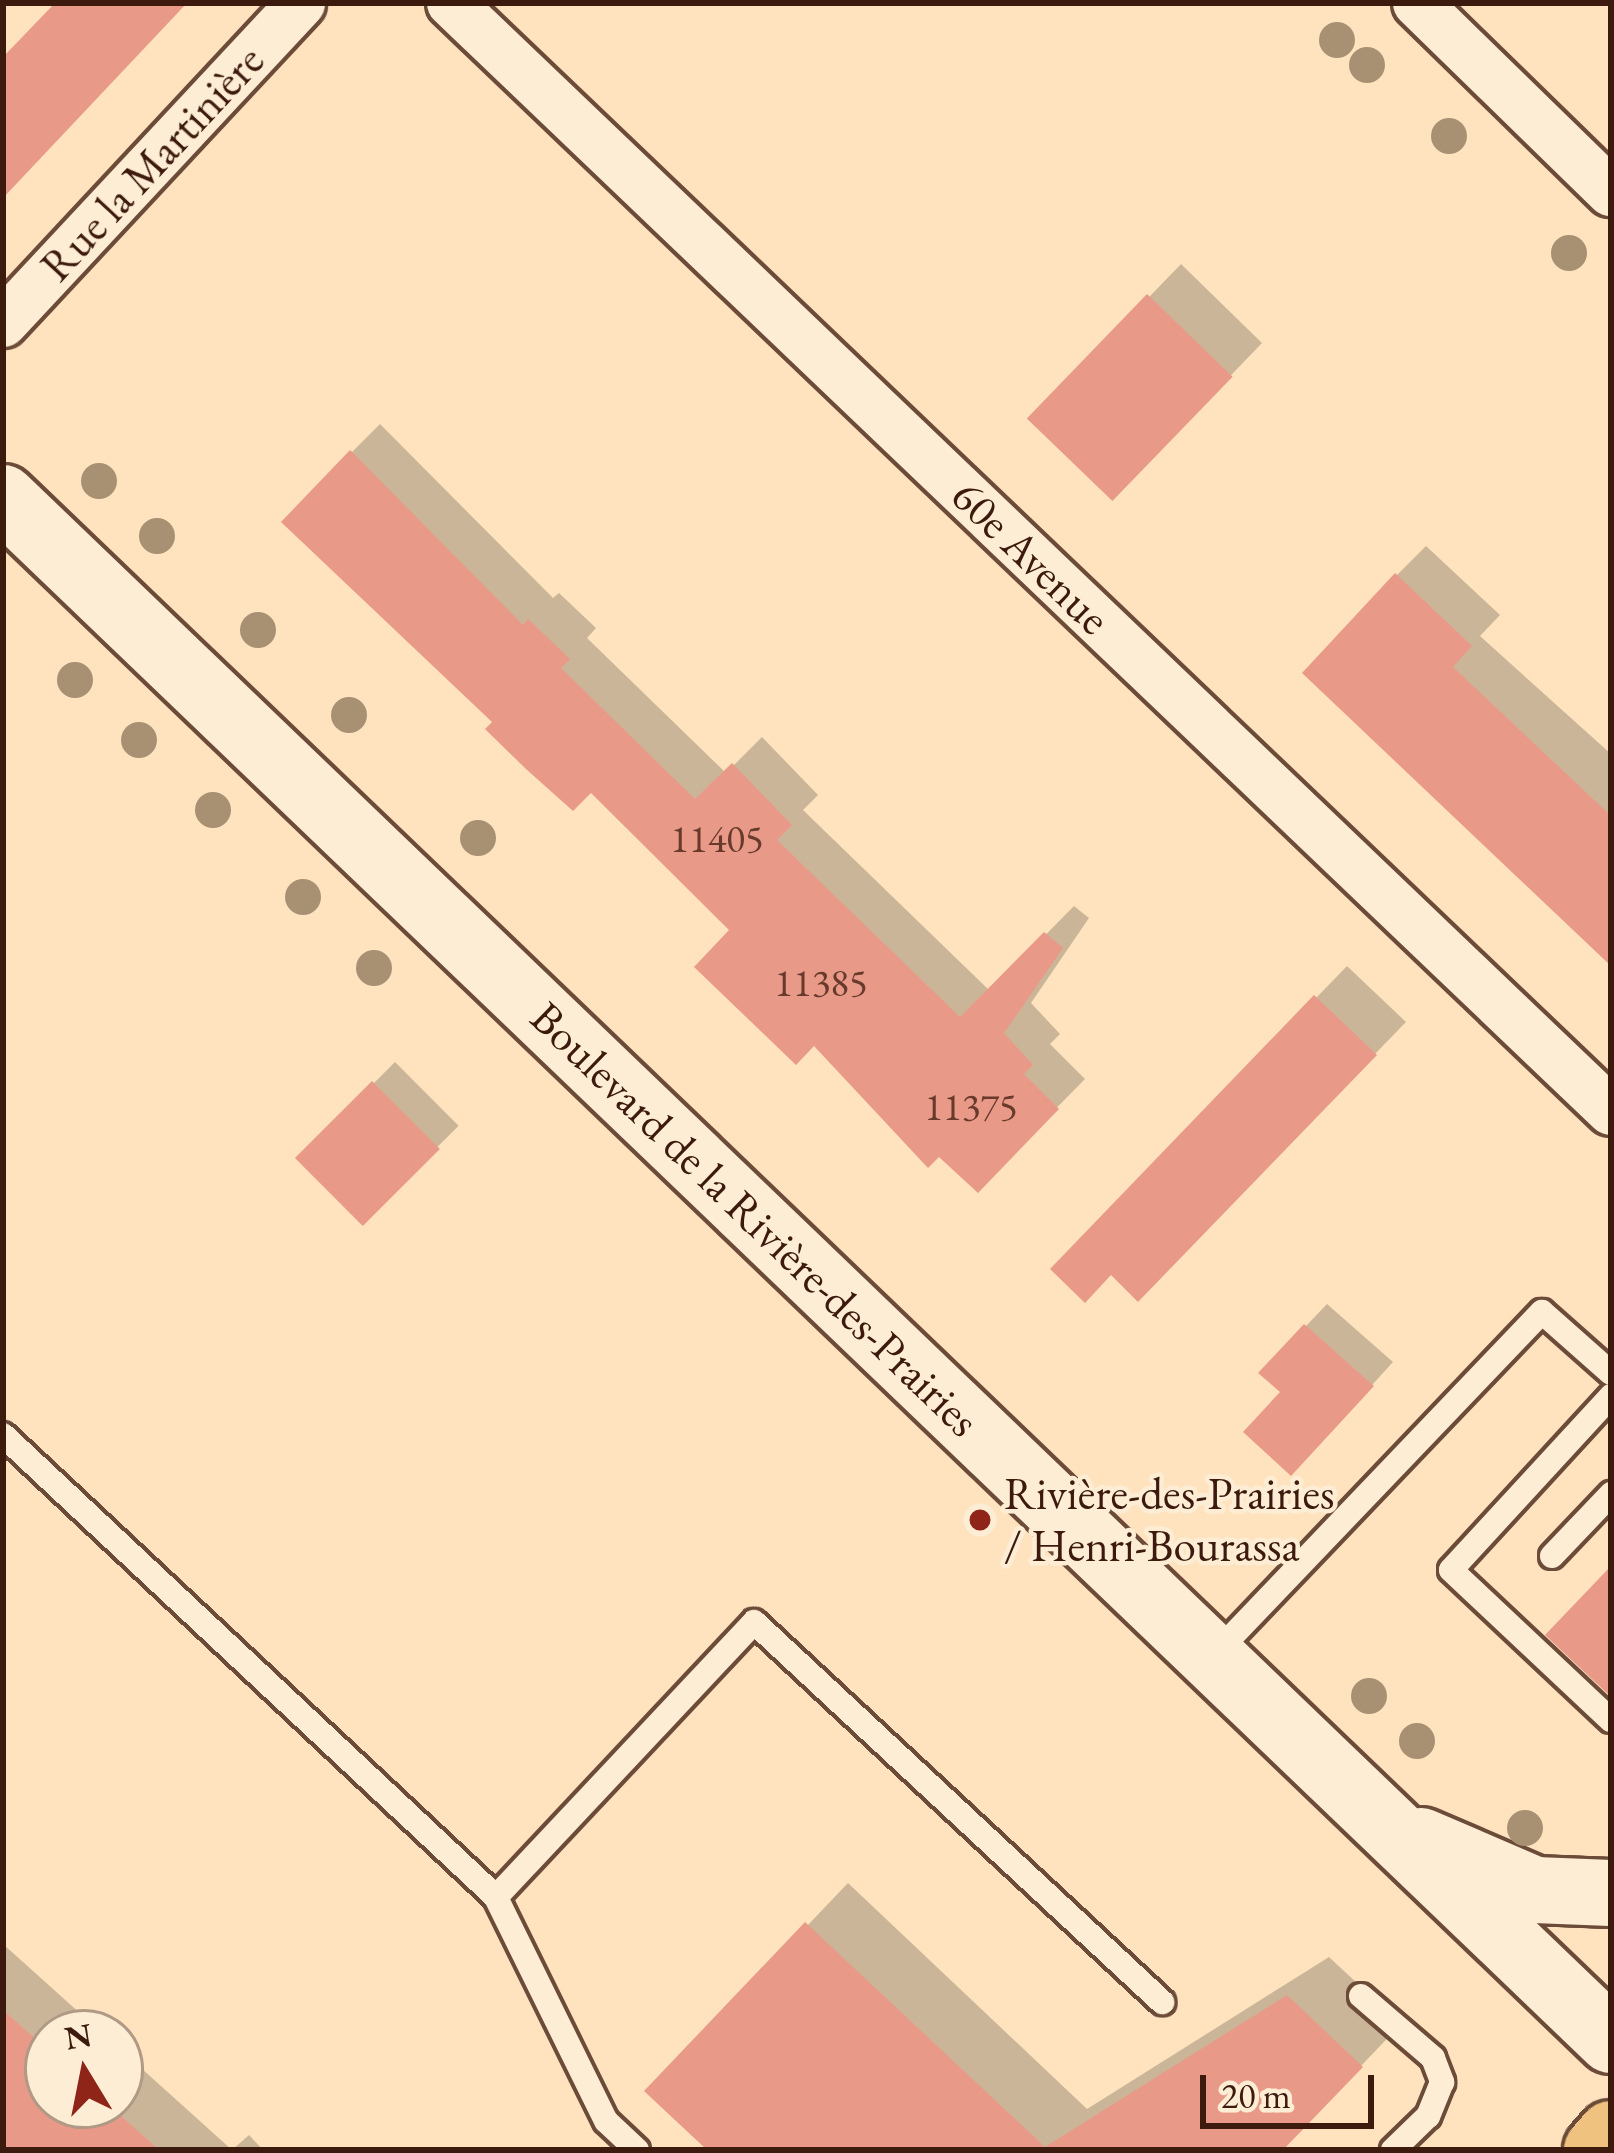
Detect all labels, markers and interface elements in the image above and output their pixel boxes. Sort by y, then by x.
street label: Rue la Martinière [29,34,275,292]
street label: 60e Avenue [941,468,1121,646]
house number: 11405 [670,816,764,862]
house number: 11385 [774,960,868,1006]
street label: Boulevard de la Rivière-des-Prairies [520,990,990,1448]
house number: 11375 [924,1084,1018,1130]
place label: Rivière-des-Prairies / Henri-Bourassa [1004,1467,1334,1573]
marker: Rivière-des-Prairies / Henri-Bourassa [967,1507,993,1533]
north arrow [24,2009,144,2129]
text: N [61,2013,95,2060]
scale bar [1206,2051,1380,2125]
text: 20 m [1221,2072,1291,2119]

